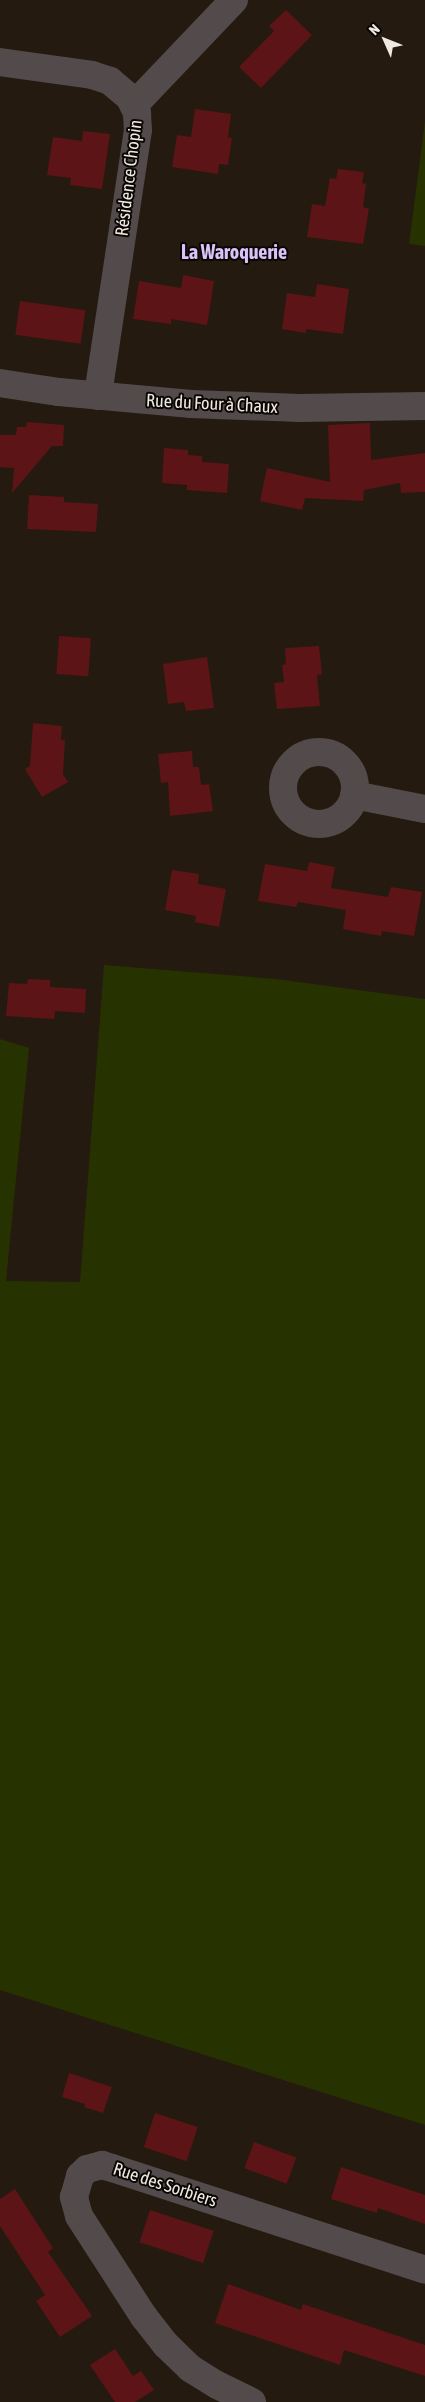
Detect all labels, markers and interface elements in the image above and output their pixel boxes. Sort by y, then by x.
north arrow [360,15,410,65]
text: N [366,21,383,38]
street label: Résidence Chopin [111,119,147,237]
district label: La Waroquerie [181,239,287,263]
street label: Rue du Four à Chaux [146,390,278,418]
street label: Rue des Sorbiers [110,2158,220,2212]

